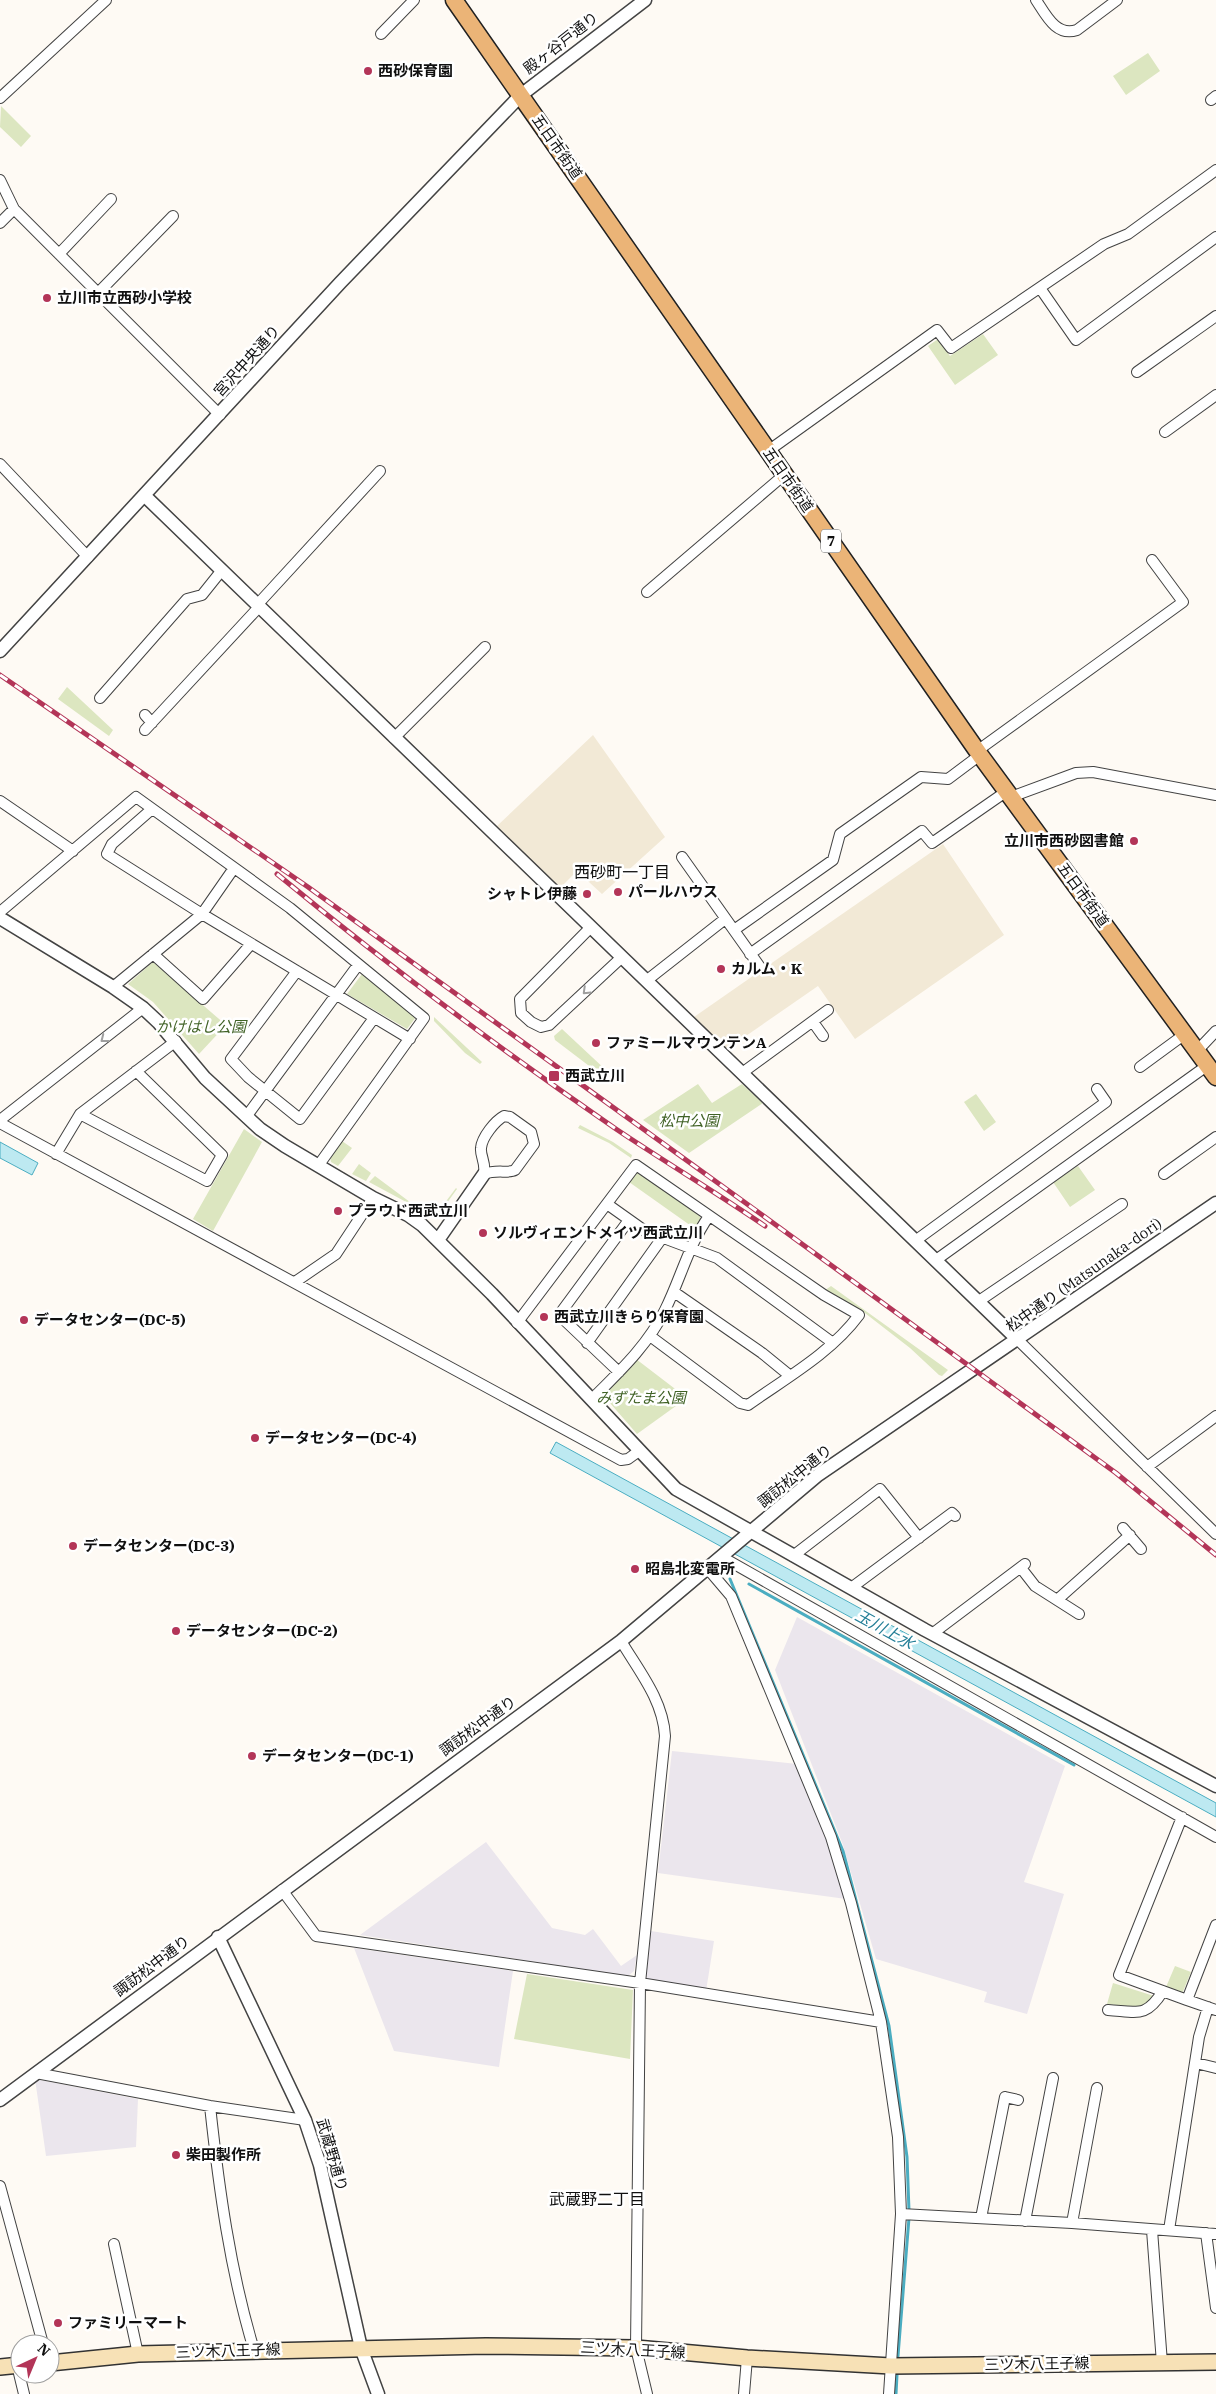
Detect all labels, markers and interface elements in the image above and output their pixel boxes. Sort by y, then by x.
street label: 殿ヶ谷戸通り [519,7,602,78]
place label: 西砂保育園 [378,61,453,80]
marker: 西砂保育園 [362,65,374,77]
street label: 五日市街道 [528,111,587,183]
place label: 立川市立西砂小学校 [57,288,192,307]
marker: 立川市立西砂小学校 [41,292,53,304]
street label: 宮沢中央通り [209,321,284,400]
street label: 五日市街道 [759,444,818,516]
road number: 7 [821,530,841,552]
place label: 立川市西砂図書館 [1004,831,1124,850]
marker: 立川市西砂図書館 [1128,835,1140,847]
street label: 五日市街道 [1054,859,1113,931]
district label: 西砂町一丁目 [574,862,670,882]
place label: パールハウス [628,882,718,901]
place label: シャトレ伊藤 [487,884,577,903]
marker: パールハウス [612,886,624,898]
marker: シャトレ伊藤 [581,888,593,900]
place label: カルム・K [731,959,803,978]
marker: カルム・K [715,963,727,975]
one-way arrow [583,985,592,994]
park label: かけはし公園 [156,1017,248,1036]
one-way arrow [101,1033,110,1041]
place label: ファミールマウンテンA [606,1033,767,1052]
marker: ファミールマウンテンA [590,1037,602,1049]
place label: 西武立川 [565,1066,625,1085]
marker: 西武立川 [547,1069,561,1083]
park label: 松中公園 [659,1111,721,1130]
place label: プラウド西武立川 [348,1201,468,1220]
marker: プラウド西武立川 [332,1205,344,1217]
street label: 松中通り (Matsunaka-dori) [1002,1213,1165,1336]
place label: ソルヴィエントメイツ西武立川 [493,1223,703,1242]
marker: ソルヴィエントメイツ西武立川 [477,1227,489,1239]
place label: 西武立川きらり保育園 [554,1307,704,1326]
place label: データセンター(DC-5) [34,1310,186,1329]
marker: 西武立川きらり保育園 [538,1311,550,1323]
marker: データセンター(DC-5) [18,1314,30,1326]
park label: みずたま公園 [596,1388,688,1407]
place label: データセンター(DC-4) [265,1428,417,1447]
marker: データセンター(DC-4) [249,1432,261,1444]
street label: 諏訪松中通り [754,1440,836,1511]
place label: データセンター(DC-3) [83,1536,235,1555]
marker: データセンター(DC-3) [67,1540,79,1552]
place label: 昭島北変電所 [645,1559,735,1578]
marker: 昭島北変電所 [629,1563,641,1575]
water label: 玉川上水 [852,1605,920,1654]
place label: データセンター(DC-2) [186,1621,338,1640]
marker: データセンター(DC-2) [170,1625,182,1637]
street label: 諏訪松中通り [436,1691,520,1760]
place label: データセンター(DC-1) [262,1746,414,1765]
marker: データセンター(DC-1) [246,1750,258,1762]
street label: 諏訪松中通り [110,1931,193,2000]
street label: 武蔵野通り [313,2116,352,2194]
place label: 柴田製作所 [186,2145,261,2164]
marker: 柴田製作所 [170,2149,182,2161]
district label: 武蔵野二丁目 [549,2189,645,2209]
place label: ファミリーマート [68,2313,188,2332]
marker: ファミリーマート [52,2317,64,2329]
north arrow [10,2334,60,2384]
street label: 三ツ木八王子線 [580,2337,686,2362]
text: N [34,2339,54,2360]
street label: 三ツ木八王子線 [175,2339,281,2362]
street label: 三ツ木八王子線 [984,2353,1090,2374]

